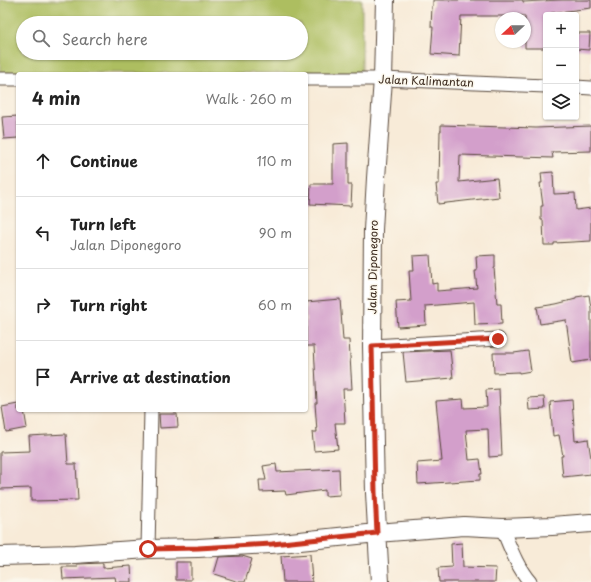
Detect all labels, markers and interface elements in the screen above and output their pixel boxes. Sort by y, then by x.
north arrow [495,12,531,48]
map controls [543,12,579,120]
button: + [543,12,579,48]
search box [16,16,308,60]
icon: search [30,27,52,49]
text: Search here [62,27,148,50]
button: − [543,48,579,84]
street label: Jalan Kalimantan [378,70,474,91]
button: layers [543,84,579,120]
text: 4 min [32,85,80,111]
text: Walk · 260 m [206,89,292,108]
text: Continue [70,149,138,172]
icon: ahead [32,150,54,172]
text: 110 m [257,151,292,170]
text: Turn left [70,212,136,235]
street label: Jalan Diponegoro [363,220,382,314]
icon: left [32,222,54,244]
text: 90 m [259,223,292,242]
text: Jalan Diponegoro [70,235,181,254]
text: Turn right [70,293,147,316]
icon: right [32,294,54,316]
text: 60 m [258,295,292,314]
route end [489,330,507,348]
text: Arrive at destination [70,365,231,388]
icon: arrive [32,366,54,388]
route start [139,540,157,558]

